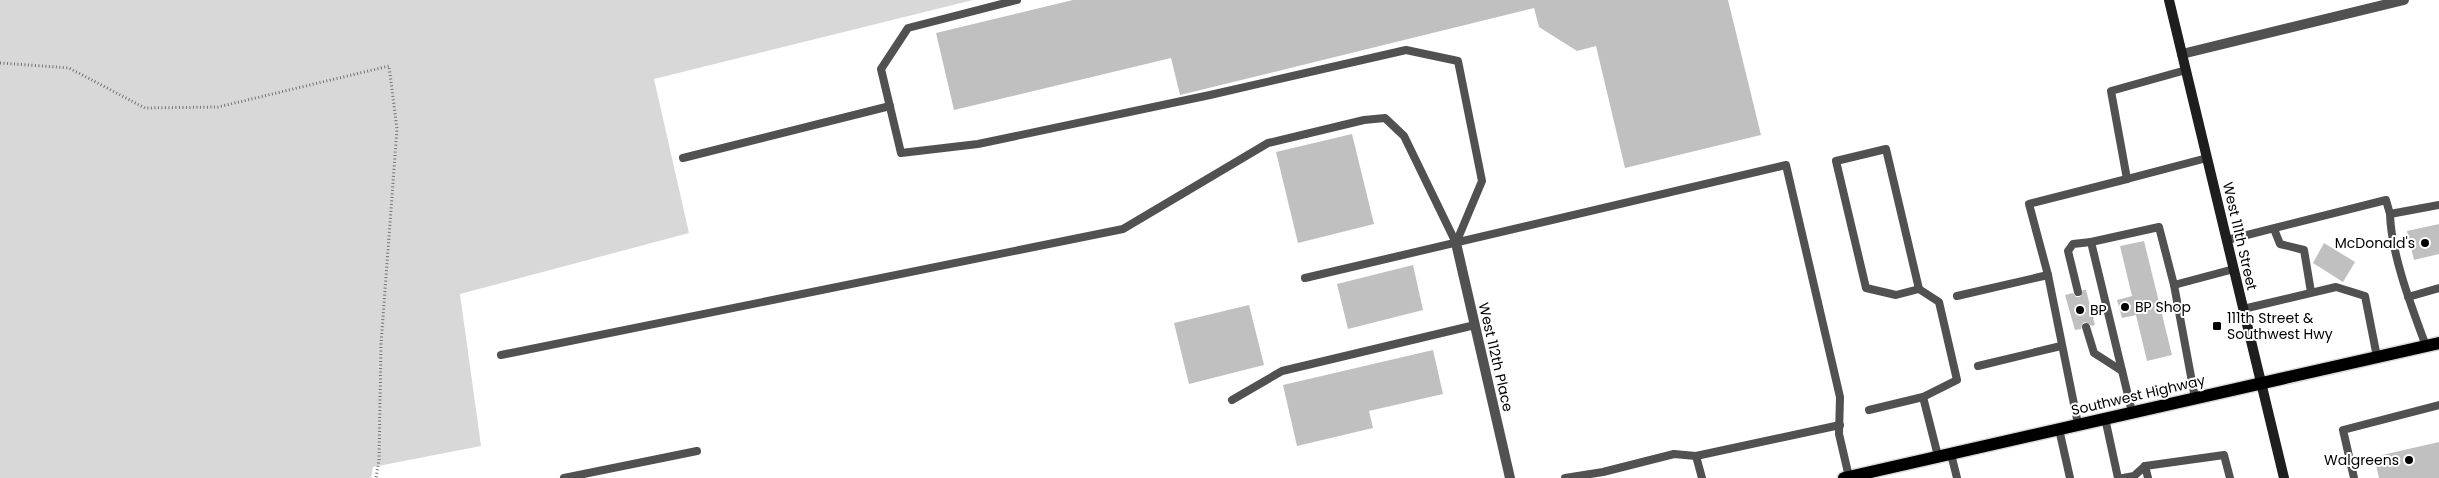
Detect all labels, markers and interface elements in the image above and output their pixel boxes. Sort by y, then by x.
street label: West 111th Street [2218,180,2262,292]
place label: McDonald's [2335,233,2415,253]
marker: McDonald's [2419,237,2431,249]
place label: BP Shop [2135,297,2191,317]
street label: West 112th Place [1474,300,1518,414]
place label: BP [2090,300,2107,320]
marker: BP Shop [2119,301,2131,313]
marker: BP [2074,304,2086,316]
place label: 111th Street & Southwest Hwy [2227,308,2333,344]
marker: 111th Street & Southwest Hwy [2211,320,2223,332]
street label: Southwest Highway [2069,370,2207,420]
place label: Walgreens [2324,450,2399,470]
marker: Walgreens [2403,454,2415,466]

